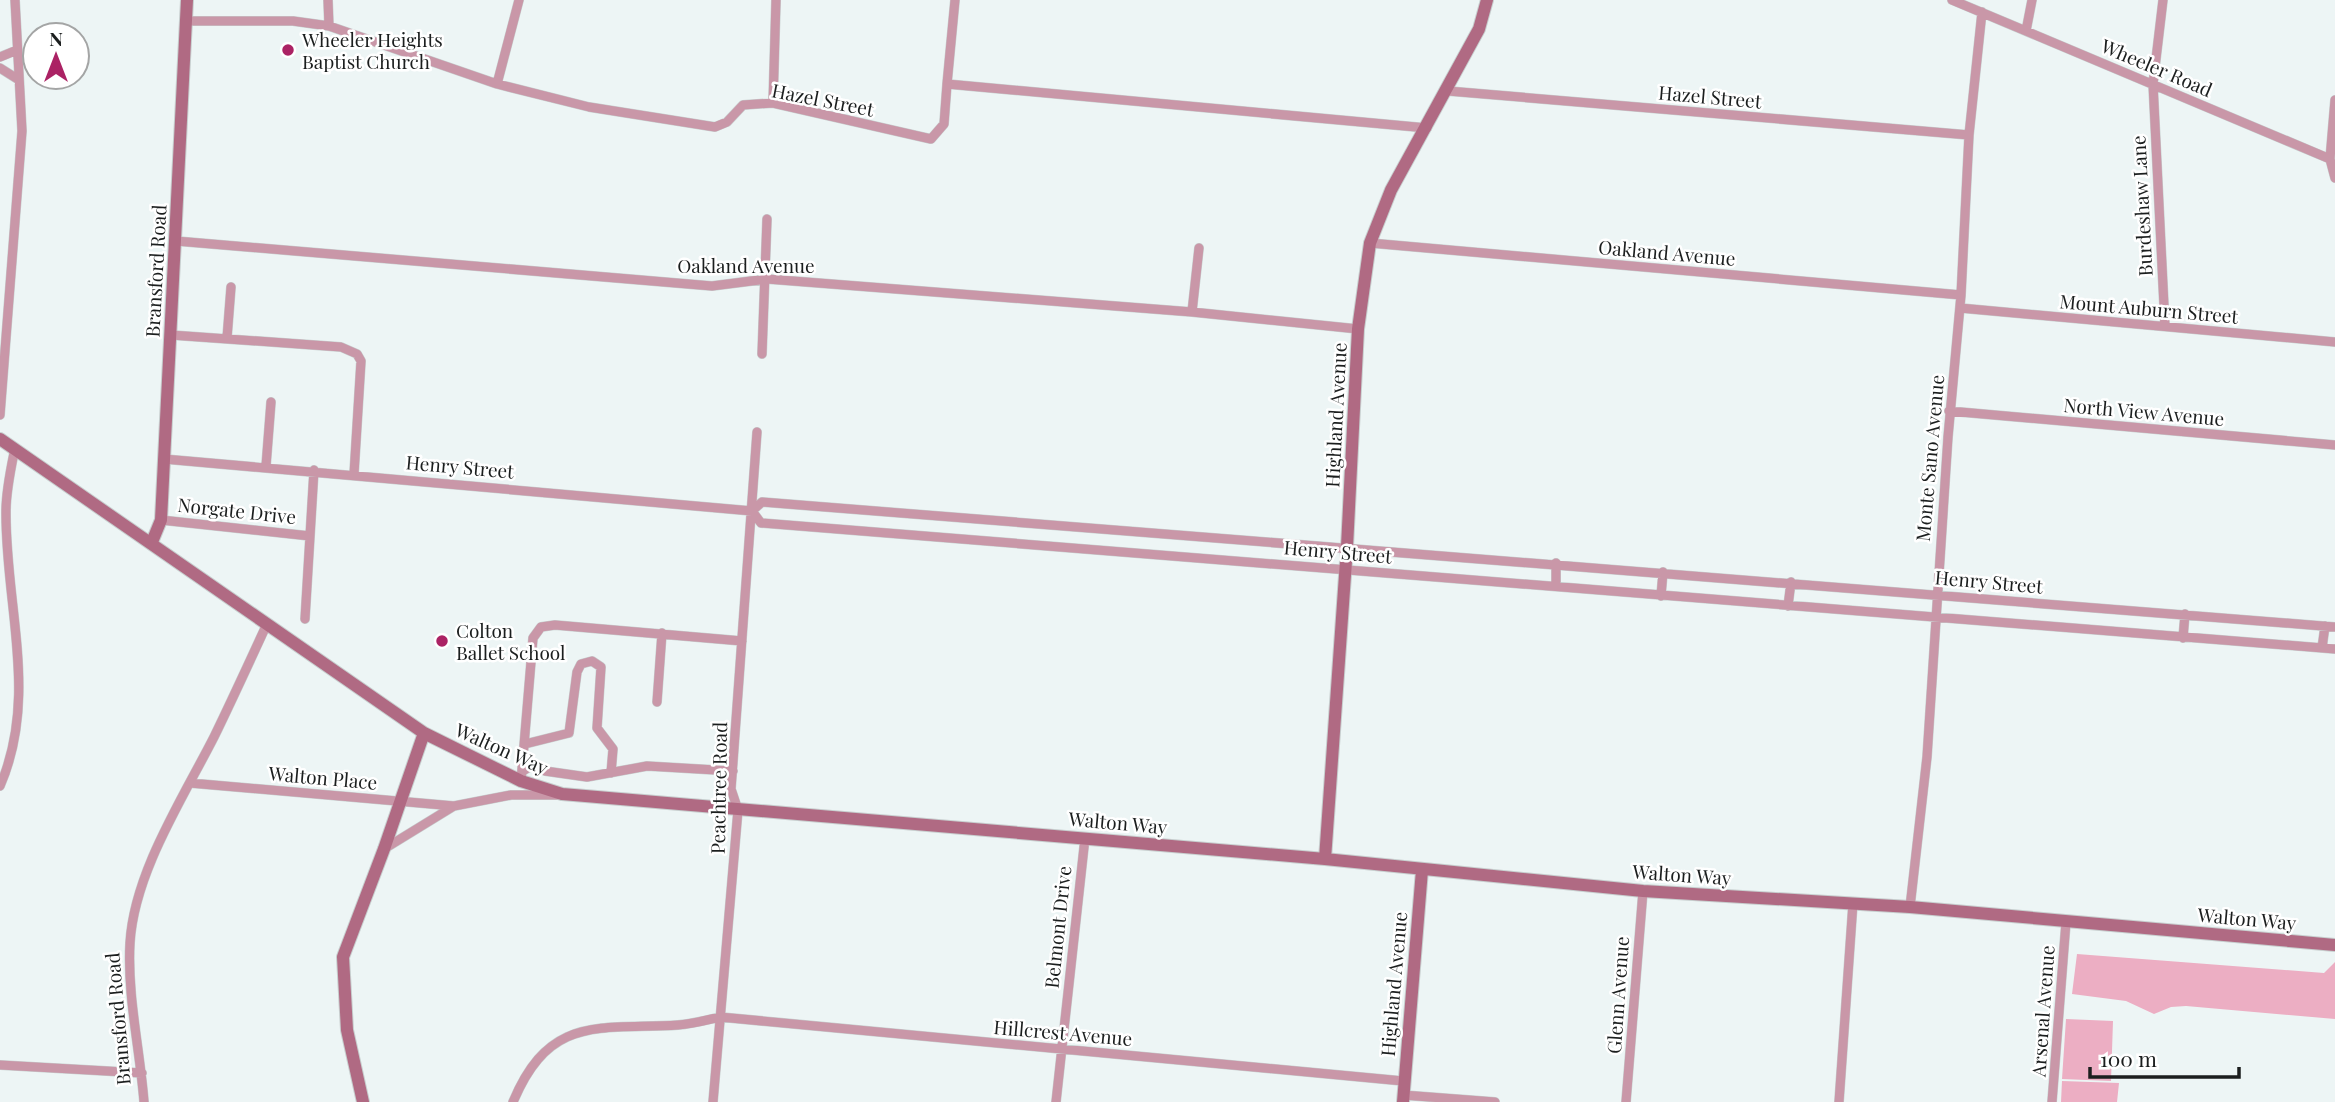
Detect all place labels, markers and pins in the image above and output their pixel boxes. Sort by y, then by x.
place label: Wheeler Heights Baptist Church [301,26,443,74]
marker: Wheeler Heights Baptist Church [280,42,296,58]
place label: Colton Ballet School [456,617,566,665]
marker: Colton Ballet School [434,633,450,649]

